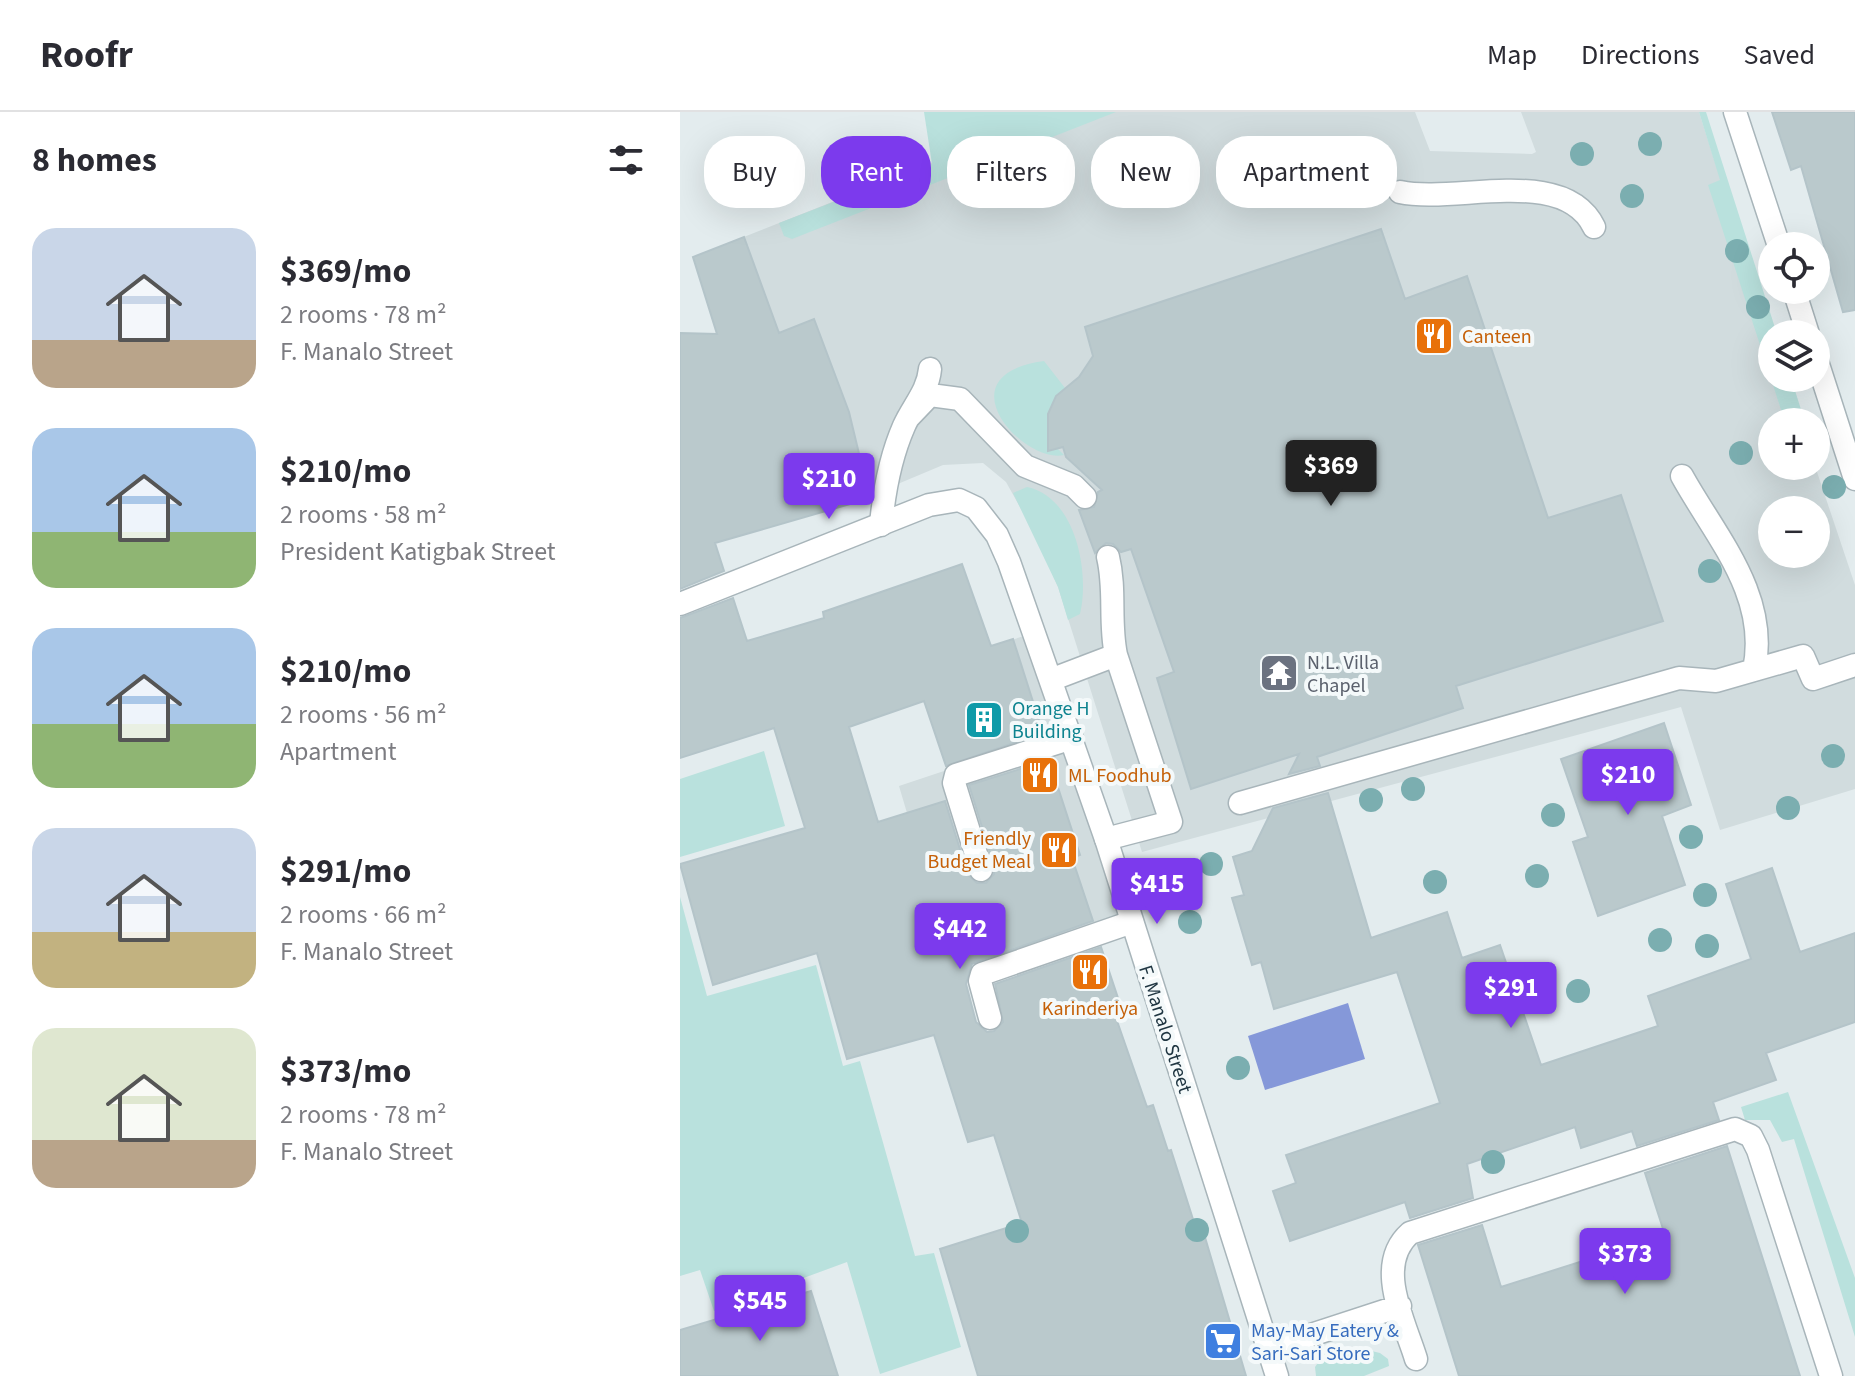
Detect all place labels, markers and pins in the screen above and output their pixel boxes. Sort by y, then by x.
restaurant icon: Canteen [1413,315,1455,357]
place label: Canteen [1462,323,1532,351]
pin: $369 [1284,440,1378,508]
pin: $210 [782,453,876,521]
place label: N.L. Villa Chapel [1307,649,1379,700]
temple icon: N.L. Villa Chapel [1258,652,1300,694]
place label: Orange H Building [1012,695,1090,746]
building icon: Orange H Building [963,699,1005,741]
pin: $210 [1581,749,1675,817]
restaurant icon: ML Foodhub [1019,754,1061,796]
place label: ML Foodhub [1068,762,1171,790]
place label: Friendly Budget Meal [928,825,1032,876]
restaurant icon: Friendly Budget Meal [1038,829,1080,871]
pin: $415 [1110,858,1204,926]
pin: $442 [913,903,1007,971]
restaurant icon: Karinderiya [1069,951,1111,993]
pin: $291 [1464,962,1558,1030]
place label: Karinderiya [1042,995,1138,1023]
pin: $373 [1578,1228,1672,1296]
pin: $545 [713,1275,807,1343]
place label: May-May Eatery & Sari-Sari Store [1251,1317,1399,1368]
supermarket icon: May-May Eatery & Sari-Sari Store [1202,1320,1244,1362]

